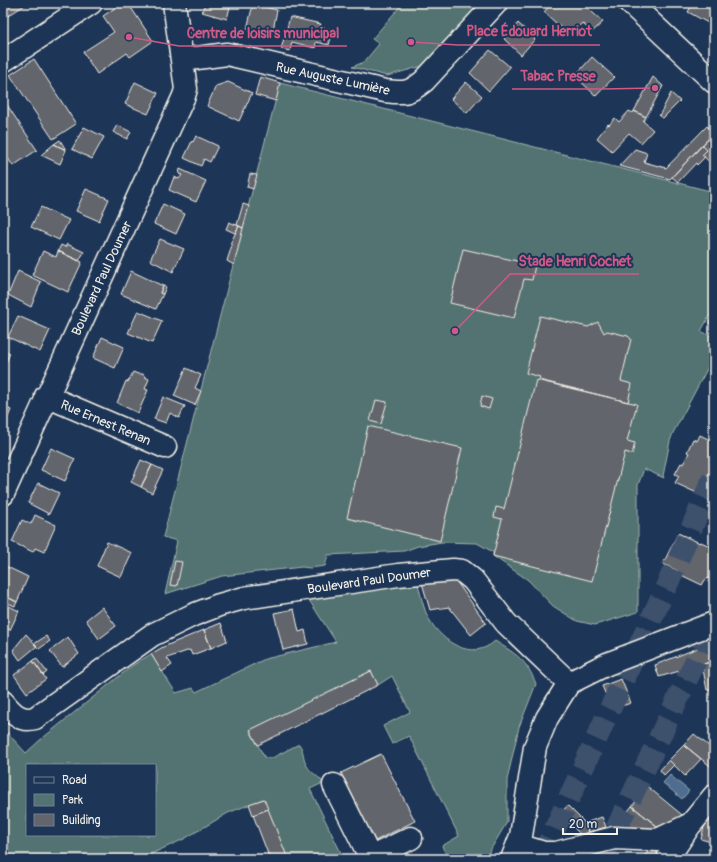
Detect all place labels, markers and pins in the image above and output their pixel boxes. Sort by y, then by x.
callout: Place Édouard Herriot [458,19,600,45]
callout: Centre de loisirs municipal [179,20,347,46]
callout: Tabac Presse [512,63,603,89]
callout: Stade Henri Cochet [510,248,639,274]

